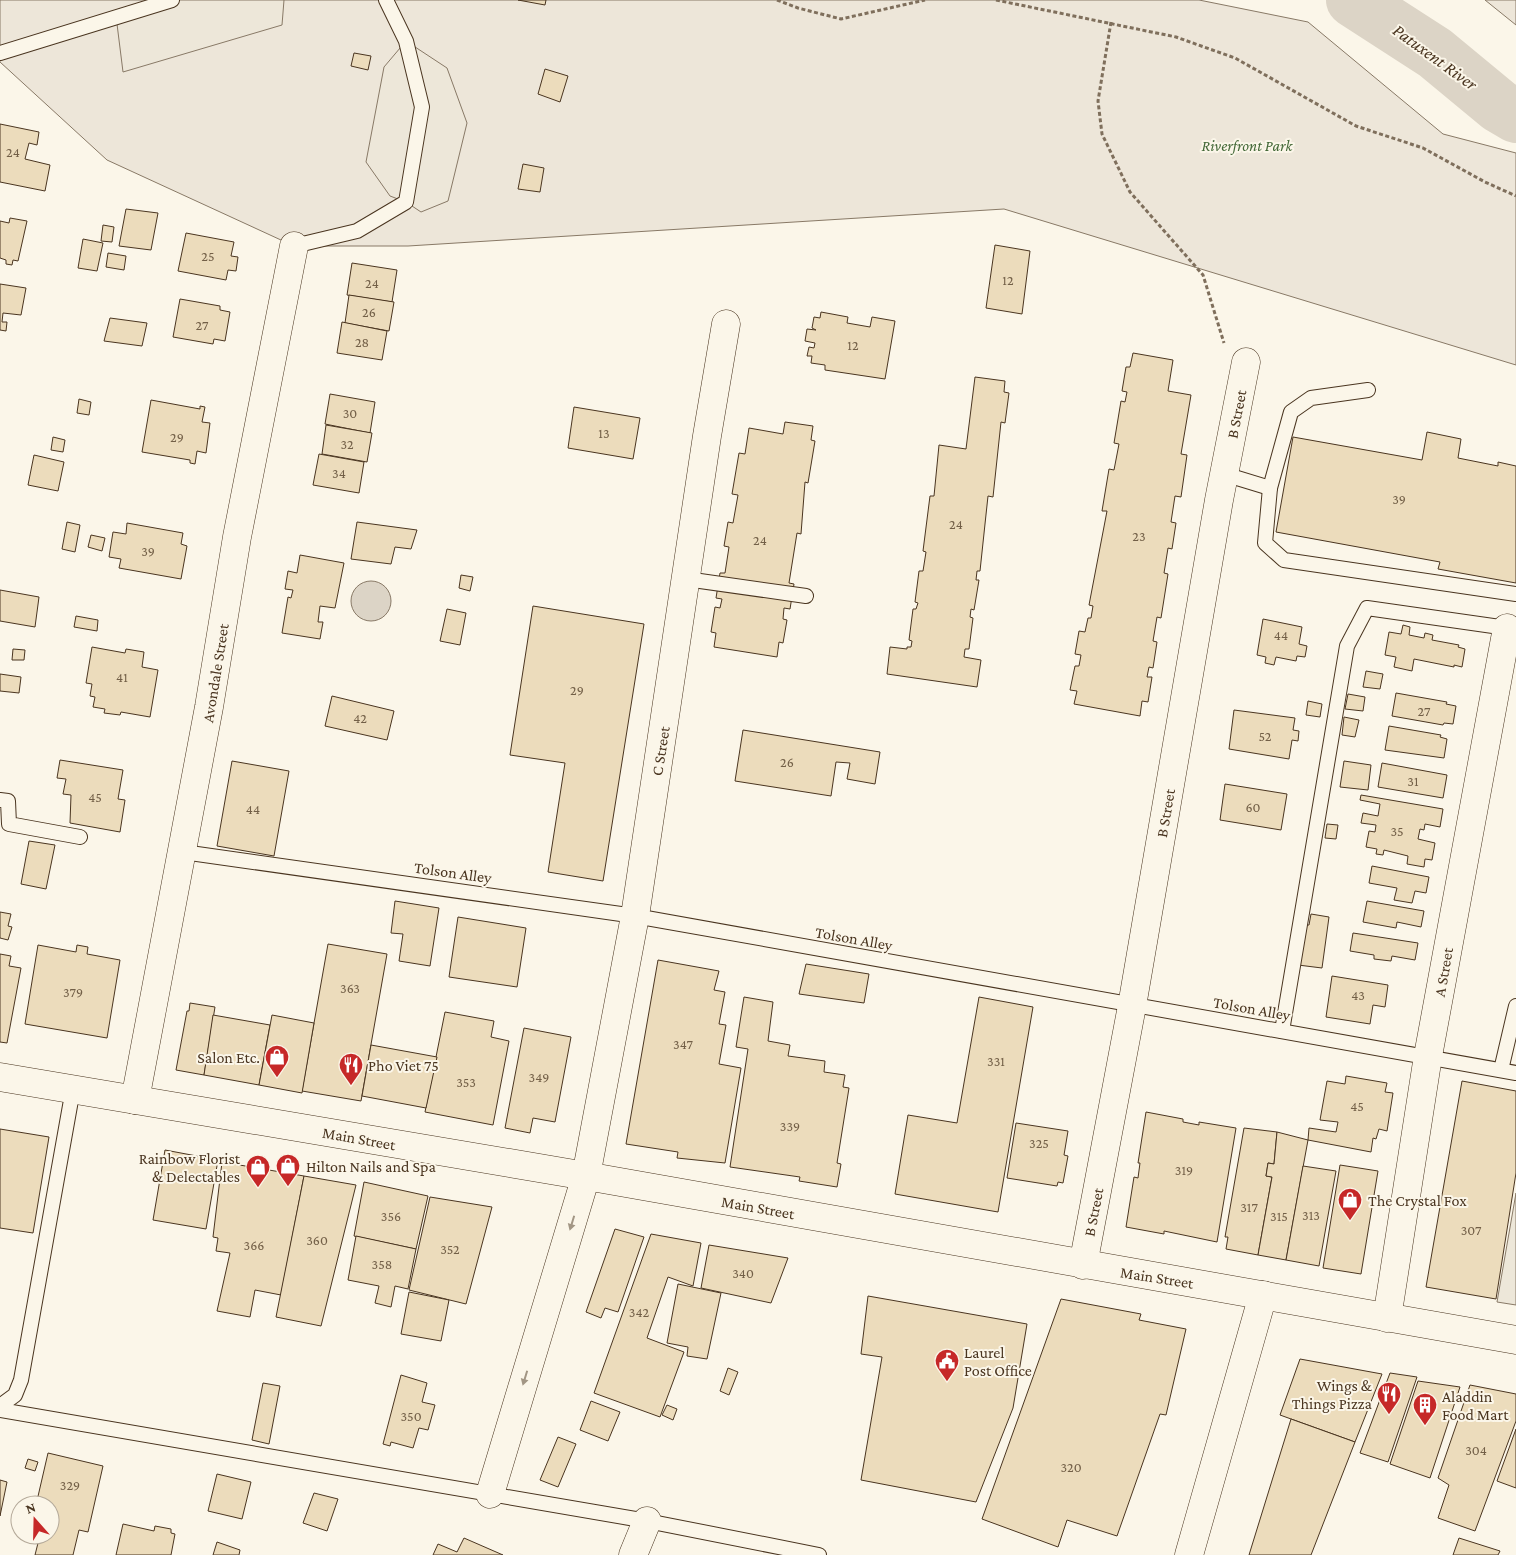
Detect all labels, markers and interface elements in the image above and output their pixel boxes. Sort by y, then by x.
water label: Patuxent River [1389,20,1481,95]
park label: Riverfront Park [1201,137,1294,155]
house number: 24 [6,144,20,160]
house number: 25 [201,248,215,264]
house number: 12 [1002,272,1014,288]
house number: 24 [365,275,379,291]
house number: 26 [362,304,376,320]
house number: 27 [196,317,209,333]
house number: 28 [355,334,369,350]
house number: 12 [847,337,859,353]
street label: B Street [1223,388,1250,440]
house number: 30 [343,405,357,421]
house number: 13 [598,425,610,441]
house number: 29 [170,429,184,445]
house number: 32 [340,436,354,452]
house number: 34 [332,465,346,481]
house number: 39 [1392,491,1406,507]
house number: 24 [949,516,963,532]
house number: 23 [1132,528,1146,544]
house number: 24 [753,532,767,548]
house number: 39 [141,543,155,559]
street label: Avondale Street [199,622,232,724]
house number: 44 [1274,627,1288,643]
house number: 41 [116,669,128,685]
house number: 29 [570,682,584,698]
house number: 27 [1418,703,1431,719]
house number: 42 [353,710,367,726]
street label: C Street [648,724,673,777]
house number: 52 [1259,728,1272,744]
house number: 26 [780,754,794,770]
house number: 31 [1407,773,1419,789]
street label: B Street [1153,787,1178,839]
house number: 45 [88,789,102,805]
house number: 60 [1245,799,1261,815]
house number: 44 [246,801,260,817]
house number: 35 [1390,823,1404,839]
street label: Tolson Alley [413,859,493,887]
street label: Tolson Alley [814,923,894,955]
street label: A Street [1431,946,1456,998]
house number: 363 [340,980,360,996]
house number: 379 [63,984,83,1000]
house number: 43 [1351,987,1365,1003]
street label: Tolson Alley [1212,993,1292,1025]
house number: 347 [673,1036,694,1052]
shop icon: Salon Etc. [264,1044,290,1078]
place label: Salon Etc. [197,1049,260,1066]
restaurant icon: Pho Viet 75 [338,1052,364,1086]
house number: 331 [987,1053,1005,1069]
place label: Pho Viet 75 [368,1057,439,1074]
house number: 349 [529,1069,549,1085]
house number: 353 [456,1074,476,1090]
house number: 45 [1350,1098,1364,1114]
house number: 339 [780,1118,800,1134]
street label: Main Street [321,1124,397,1153]
house number: 325 [1029,1135,1049,1151]
place label: Rainbow Florist & Delectables [139,1150,241,1185]
shop icon: Hilton Nails and Spa [275,1153,301,1187]
shop icon: Rainbow Florist & Delectables [245,1154,271,1188]
place label: Hilton Nails and Spa [306,1158,436,1176]
house number: 319 [1175,1162,1193,1178]
street label: B Street [1080,1186,1107,1238]
shop icon: The Crystal Fox [1337,1187,1363,1221]
place label: The Crystal Fox [1368,1192,1467,1210]
street label: Main Street [720,1193,796,1222]
house number: 317 [1240,1199,1258,1215]
house number: 313 [1302,1207,1320,1223]
house number: 356 [381,1208,401,1224]
house number: 315 [1270,1208,1288,1224]
one-way arrow [568,1216,576,1231]
house number: 307 [1461,1222,1482,1238]
house number: 360 [306,1232,328,1248]
house number: 366 [244,1237,264,1253]
house number: 352 [440,1241,460,1257]
house number: 358 [372,1256,392,1272]
street label: Main Street [1119,1263,1195,1292]
house number: 340 [732,1265,754,1281]
house number: 342 [629,1304,649,1320]
place label: Laurel Post Office [964,1344,1032,1379]
public building icon: Laurel Post Office [934,1348,960,1382]
one-way arrow [521,1371,529,1386]
place label: Wings & Things Pizza [1292,1377,1373,1413]
restaurant icon: Wings & Things Pizza [1376,1381,1402,1415]
place label: Aladdin Food Mart [1442,1388,1509,1423]
building icon: Aladdin Food Mart [1412,1392,1438,1426]
house number: 350 [400,1408,422,1424]
house number: 304 [1465,1442,1487,1458]
house number: 320 [1060,1459,1082,1475]
house number: 329 [60,1477,80,1493]
north arrow [10,1495,60,1545]
text: N [23,1498,38,1517]

